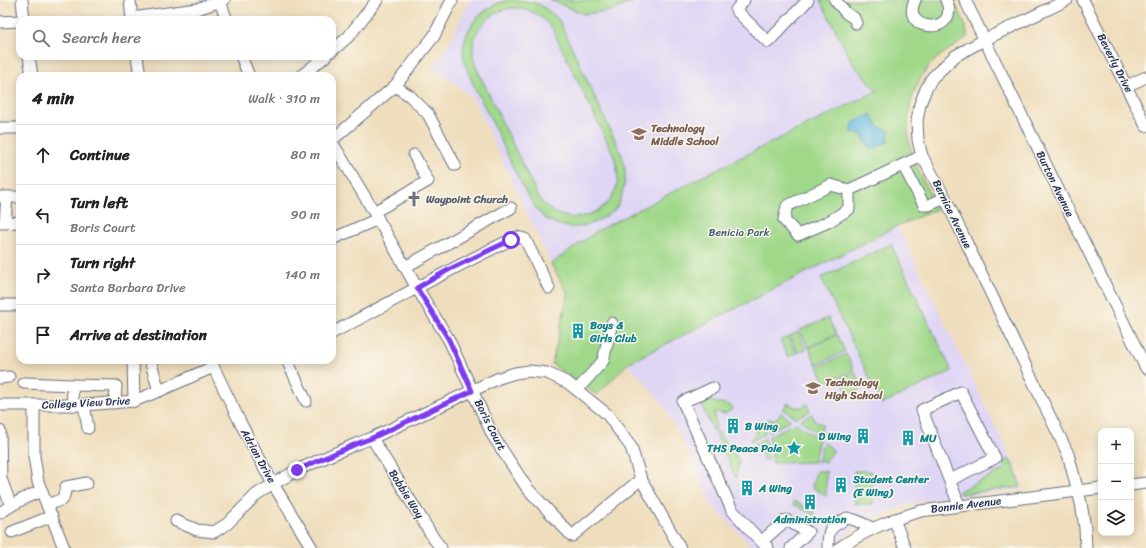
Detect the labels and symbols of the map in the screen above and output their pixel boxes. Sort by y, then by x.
street label: Beverly Drive [1092,30,1138,96]
place label: Technology Middle School [650,119,719,151]
school or university icon: Technology Middle School [630,125,648,143]
street label: Burton Avenue [1031,148,1079,221]
street label: Bernice Avenue [927,176,977,252]
church icon: Waypoint Church [405,190,423,208]
place label: Waypoint Church [426,190,508,209]
park label: Benicia Park [708,223,770,242]
route start [502,231,520,249]
place label: Boys & Girls Club [589,316,637,348]
building icon: Boys & Girls Club [569,322,587,340]
place label: Technology High School [824,373,883,405]
school or university icon: Technology High School [804,379,822,397]
street label: College View Drive [41,391,131,415]
street label: Boris Court [469,396,511,454]
building icon: B Wing [724,417,742,435]
place label: B Wing [745,417,778,436]
street label: Adrian Drive [235,424,281,487]
place label: D Wing [818,427,851,446]
building icon: D Wing [854,427,872,445]
building icon: MU [899,429,917,447]
place label: MU [919,429,937,448]
place label: THS Peace Pole [707,439,782,458]
place icon: THS Peace Pole [785,439,803,457]
route end [288,461,306,479]
street label: Bobbie Way [383,466,429,523]
place label: Student Center (E Wing) [852,470,930,502]
building icon: Student Center (E Wing) [832,476,850,494]
building icon: A Wing [738,479,756,497]
place label: A Wing [758,479,793,498]
street label: Bonnie Avenue [930,491,1003,519]
building icon: Administration [801,493,819,511]
place label: Administration [773,510,846,529]

